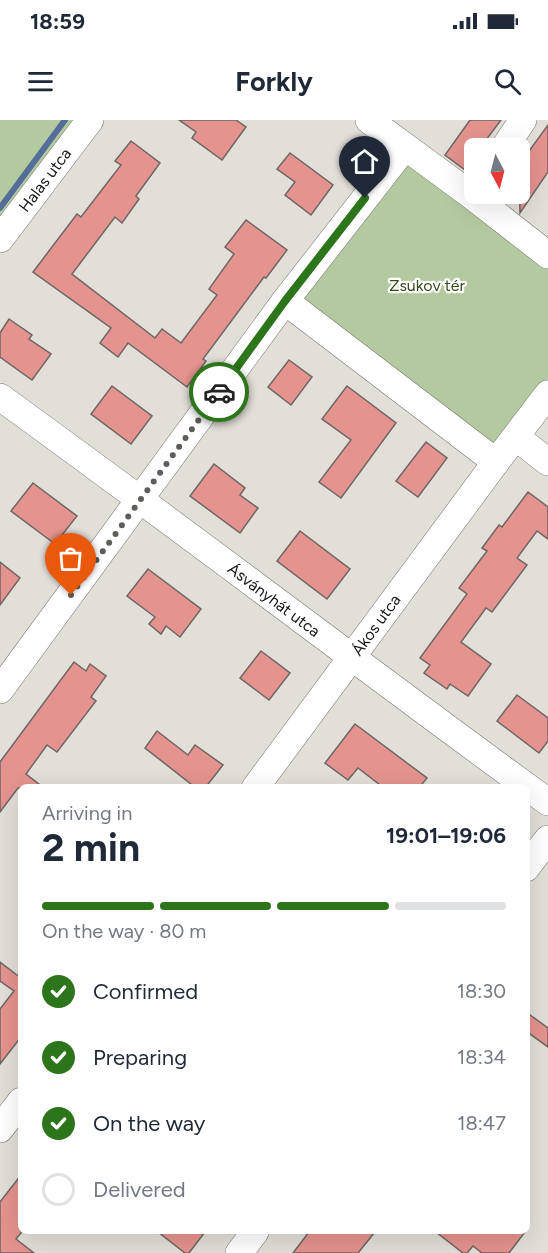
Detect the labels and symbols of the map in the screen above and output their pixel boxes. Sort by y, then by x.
pin [339,136,390,198]
north arrow [464,138,530,204]
street label: Halas utca [15,144,75,216]
park label: Zsukov tér [389,276,465,295]
courier [189,362,249,422]
pin [45,533,96,595]
street label: Ásványhát utca [224,559,324,641]
street label: Ákos utca [347,591,405,659]

